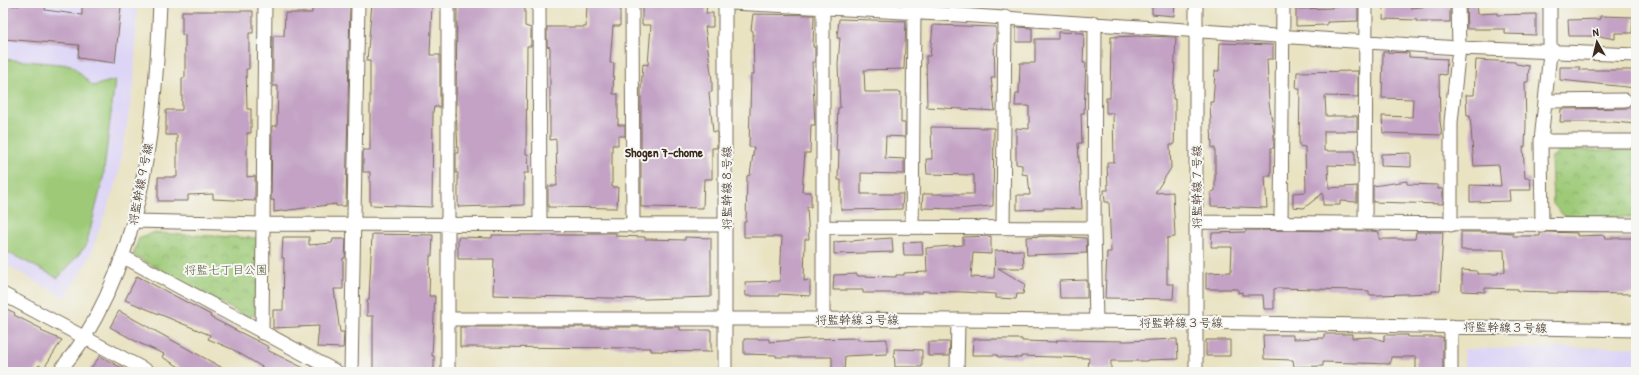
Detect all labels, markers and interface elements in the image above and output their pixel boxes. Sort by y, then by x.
north arrow [1577,22,1617,62]
text: N [1592,25,1600,39]
street label: 将監幹線９号線 [124,141,156,227]
district label: Shogen 7-chome [625,143,704,162]
street label: 将監幹線７号線 [1188,145,1205,229]
street label: 将監幹線８号線 [718,146,735,230]
park label: 将監七丁目公園 [184,261,268,278]
street label: 将監幹線３号線 [815,311,899,328]
street label: 将監幹線３号線 [1139,314,1223,331]
street label: 将監幹線３号線 [1463,318,1547,336]

